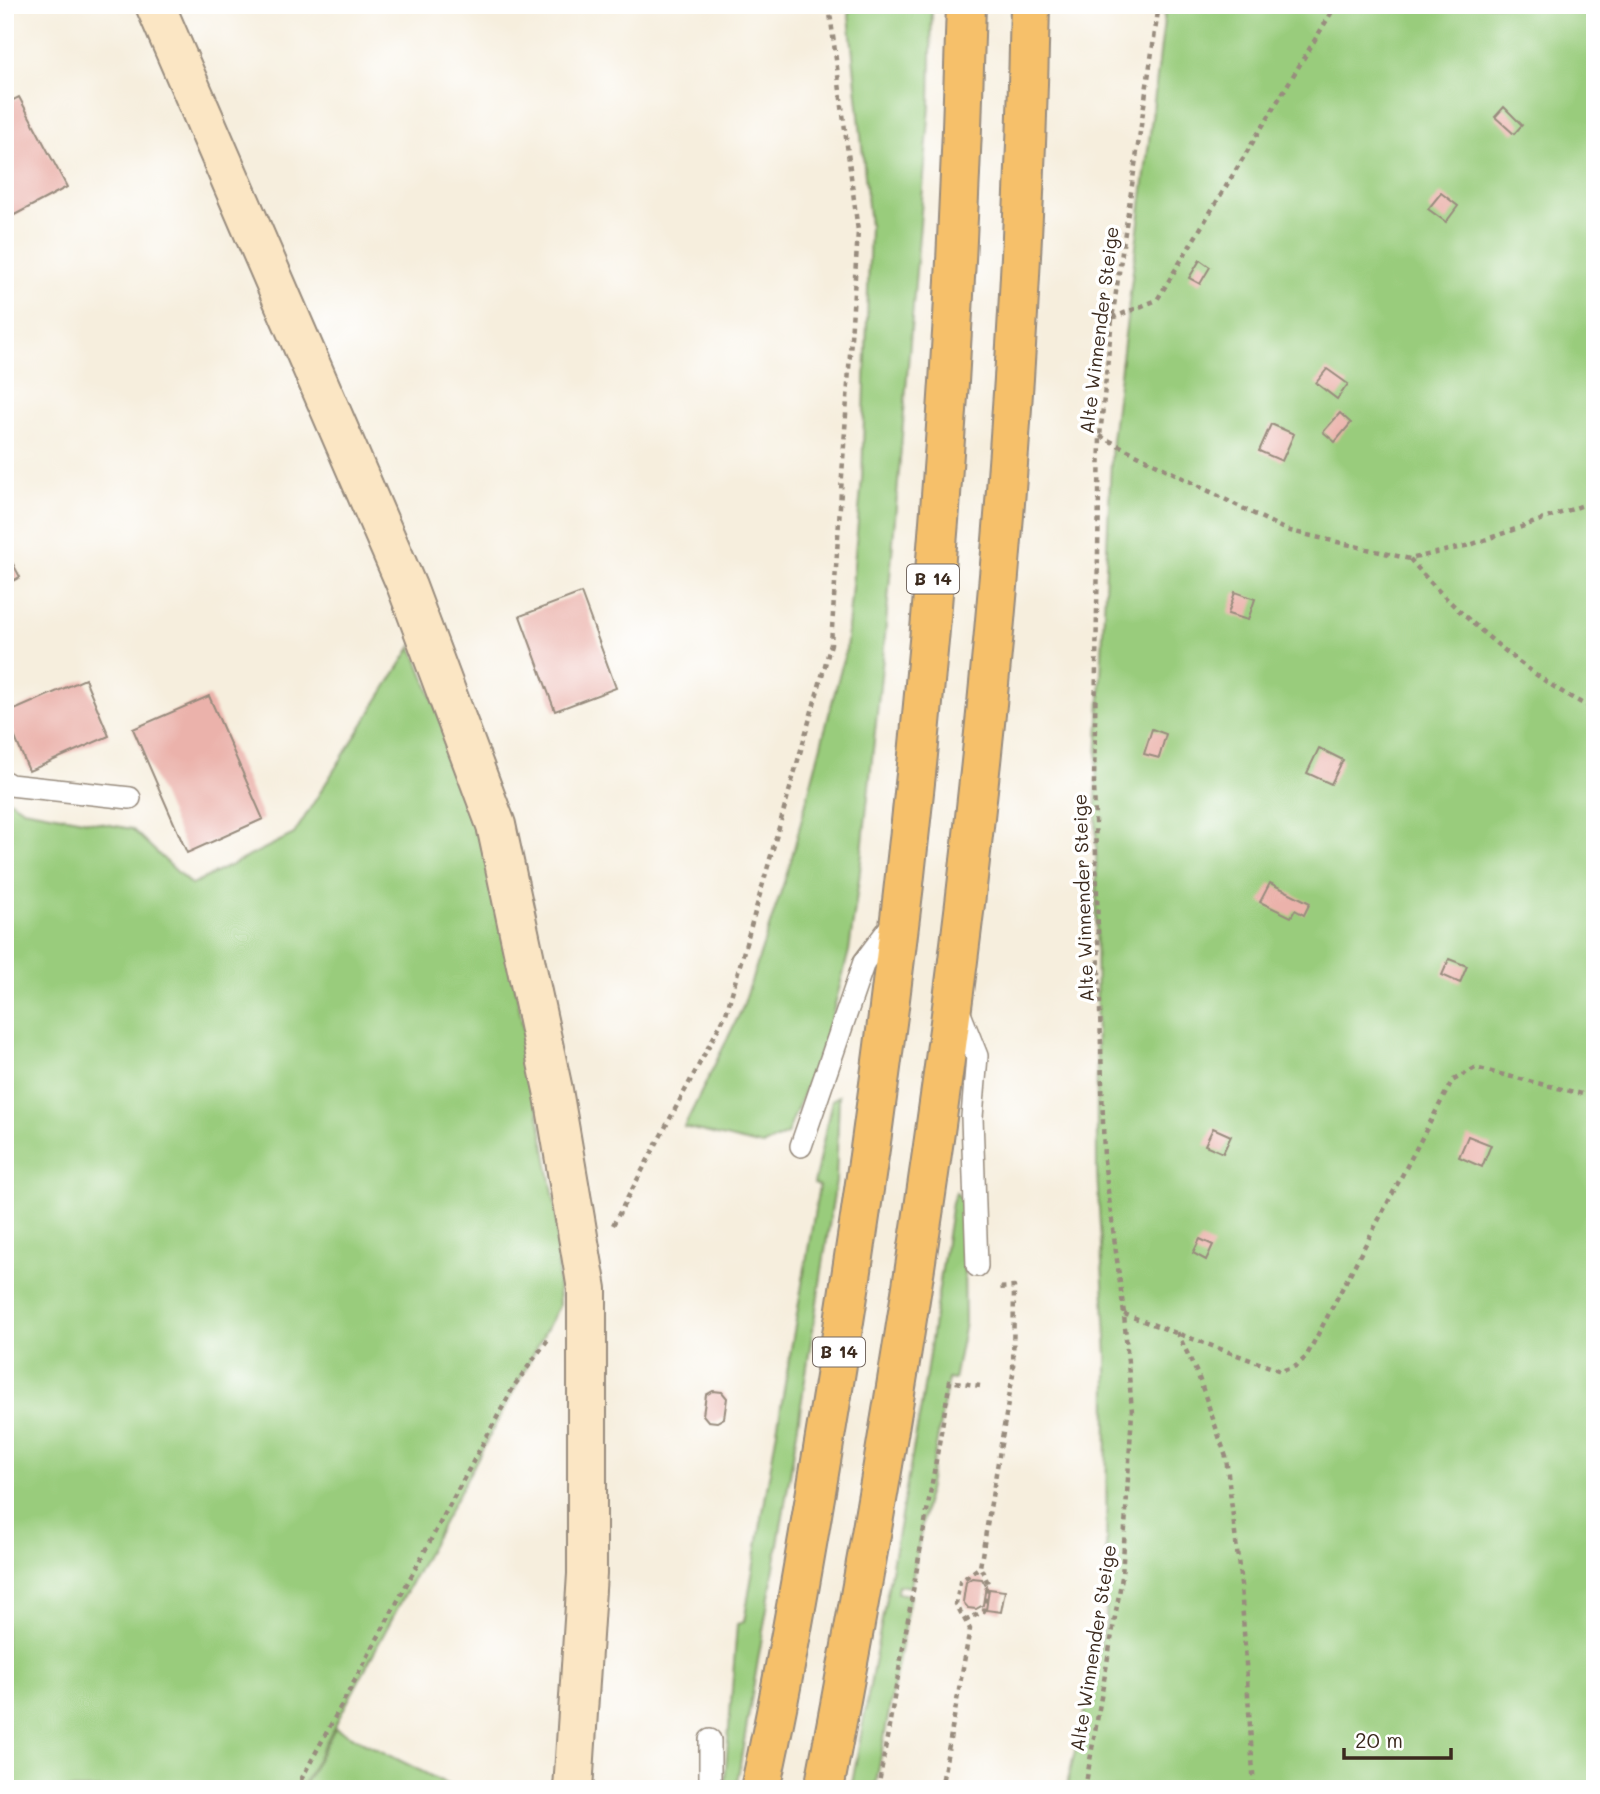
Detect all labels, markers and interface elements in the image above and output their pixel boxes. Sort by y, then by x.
street label: Alte Winnender Steige [1073,225,1124,435]
road number: B 14 [907,564,959,594]
street label: Alte Winnender Steige [1066,793,1099,1003]
road number: B 14 [813,1338,865,1366]
street label: Alte Winnender Steige [1064,1543,1121,1753]
scale bar [1344,1717,1451,1761]
text: 20 m [1355,1726,1403,1753]

